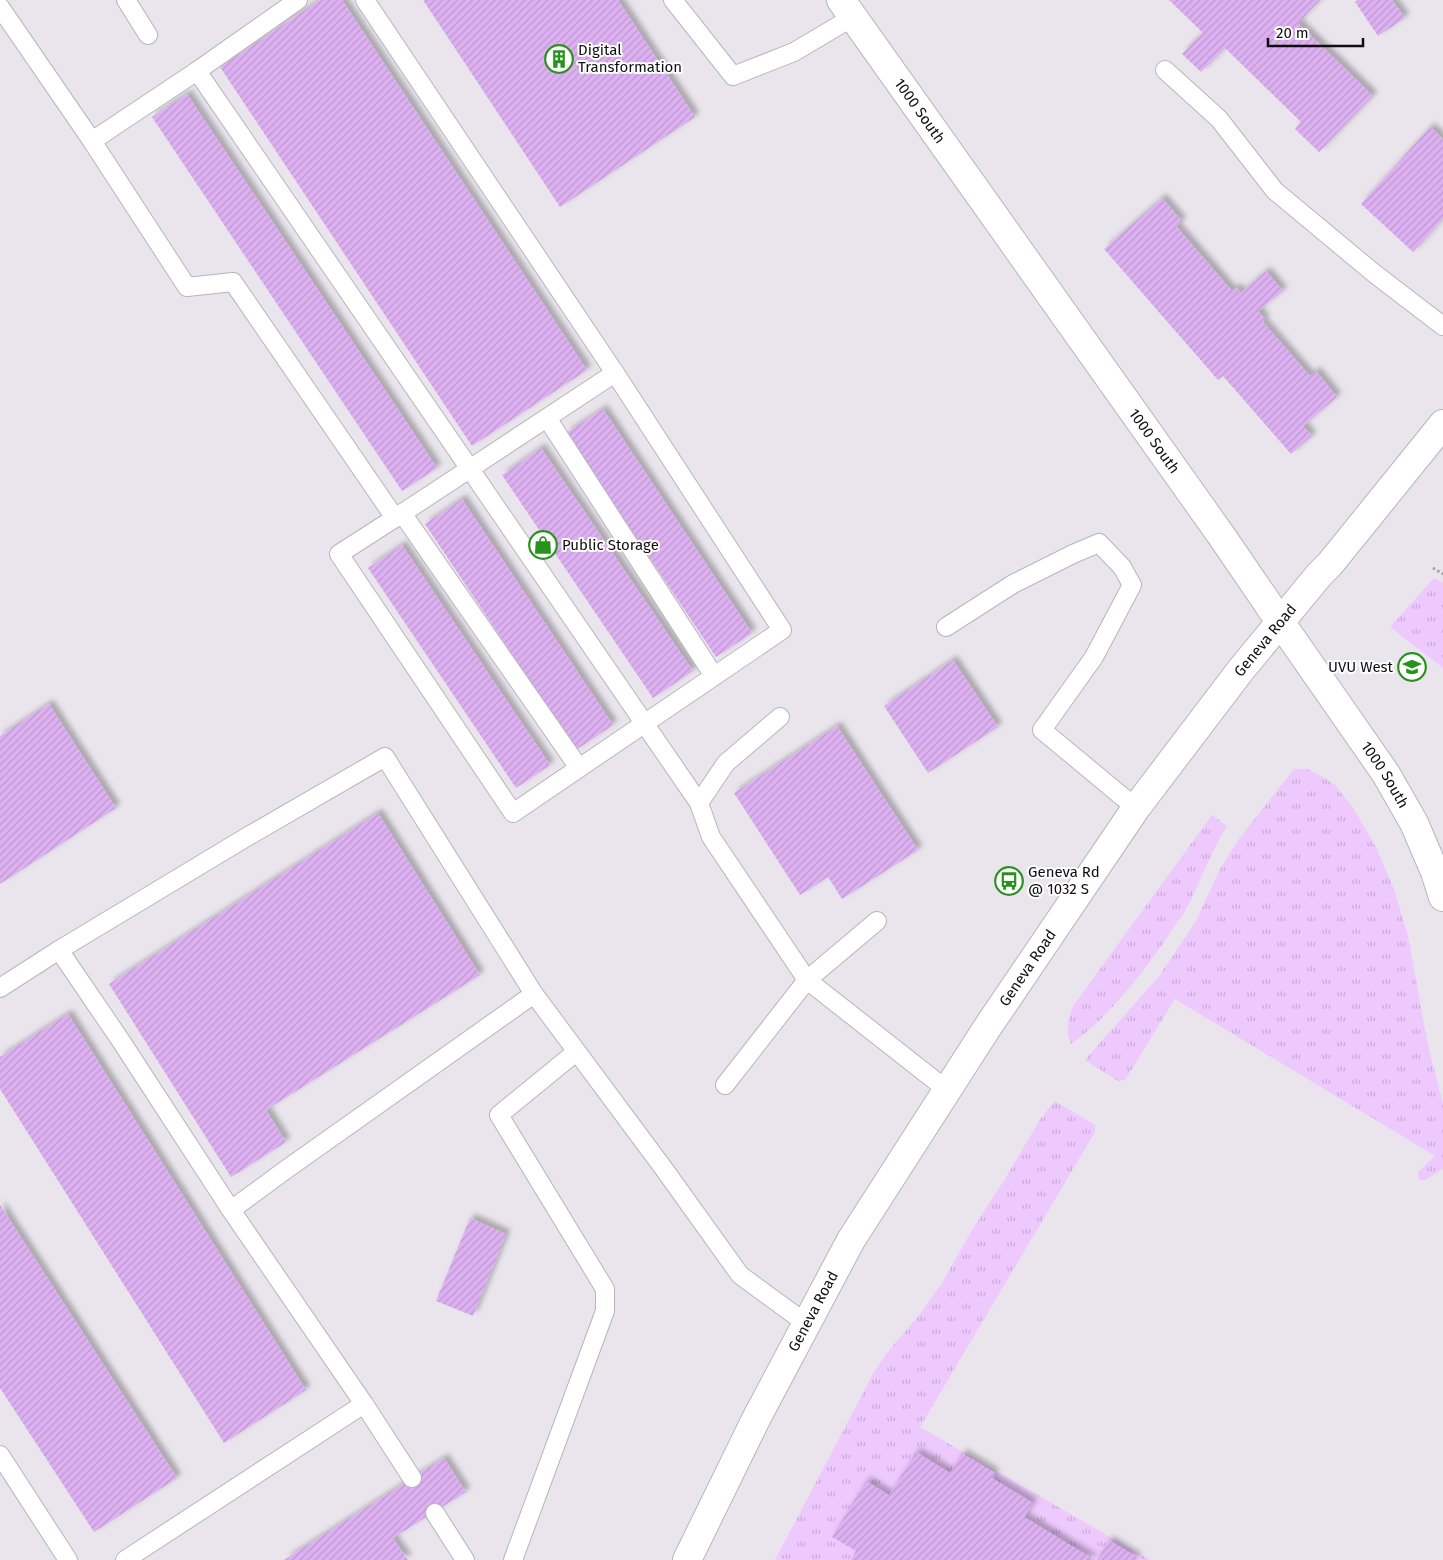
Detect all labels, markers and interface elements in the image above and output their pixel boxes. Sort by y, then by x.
scale bar [1268,15,1363,47]
text: 20 m [1276,24,1309,42]
place label: Digital Transformation [578,41,682,76]
building icon: Digital Transformation [544,44,574,74]
street label: 1000 South [891,75,949,147]
street label: 1000 South [1125,405,1183,477]
shop icon: Public Storage [528,530,558,560]
place label: Public Storage [562,536,659,554]
street label: Geneva Road [1230,600,1300,680]
school or university icon: UVU West [1397,652,1427,682]
place label: UVU West [1328,658,1394,676]
street label: 1000 South [1357,738,1413,811]
place label: Geneva Rd @ 1032 S [1028,863,1100,898]
bus stop icon: Geneva Rd @ 1032 S [994,866,1024,896]
street label: Geneva Road [995,926,1060,1010]
street label: Geneva Road [785,1268,842,1355]

